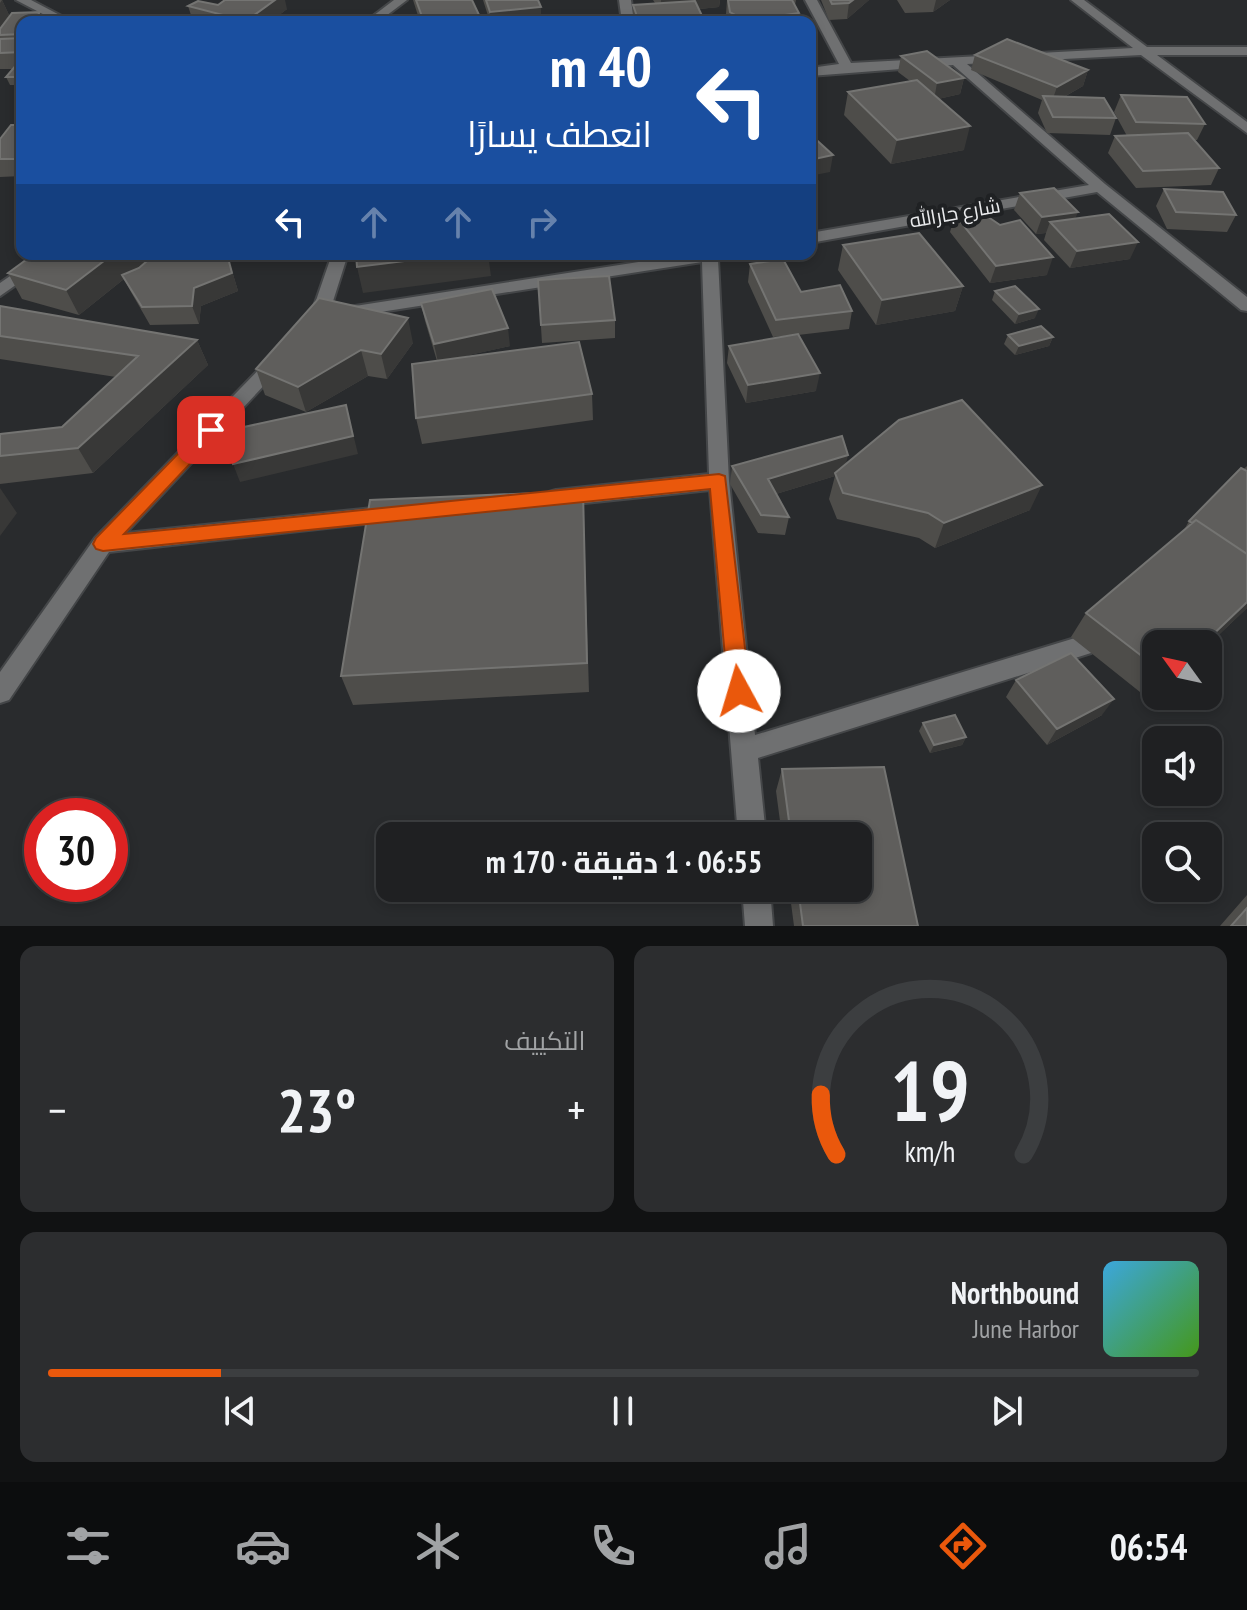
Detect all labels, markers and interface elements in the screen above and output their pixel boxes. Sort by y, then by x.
text: 40 m [550,30,652,102]
icon: left [680,48,784,152]
text: انعطف يسارًا [467,110,652,157]
street label: شارع جارالله [908,192,1003,235]
icon: left [268,200,312,244]
icon: ahead [352,200,396,244]
icon: ahead [436,200,480,244]
icon: right [520,200,564,244]
pin [177,396,245,464]
icon: arrive [189,408,233,452]
north arrow [1142,630,1222,710]
map controls [1142,630,1222,902]
position arrow [697,649,781,733]
button: sound [1142,726,1222,806]
speed limit sign: 30 [24,798,128,902]
button: search [1142,822,1222,902]
text: 06:55 · 1 دقيقة · 170 m [486,842,762,881]
text: التكييف [504,1024,586,1057]
text: 19 [890,1036,970,1144]
text: 23° [277,1071,356,1149]
text: − [48,1081,66,1138]
text: + [567,1081,585,1138]
text: km/h [905,1133,956,1170]
text: Northbound [951,1273,1079,1312]
text: June Harbor [973,1312,1079,1345]
icon: previous [218,1389,262,1433]
icon: pause [601,1389,645,1433]
icon: next [985,1389,1029,1433]
icon: filters [60,1518,116,1574]
icon: car [235,1518,291,1574]
icon: climate [410,1518,466,1574]
icon: phone [585,1518,641,1574]
icon: music [760,1518,816,1574]
icon: directions [935,1518,991,1574]
text: 06:54 [1110,1523,1188,1570]

